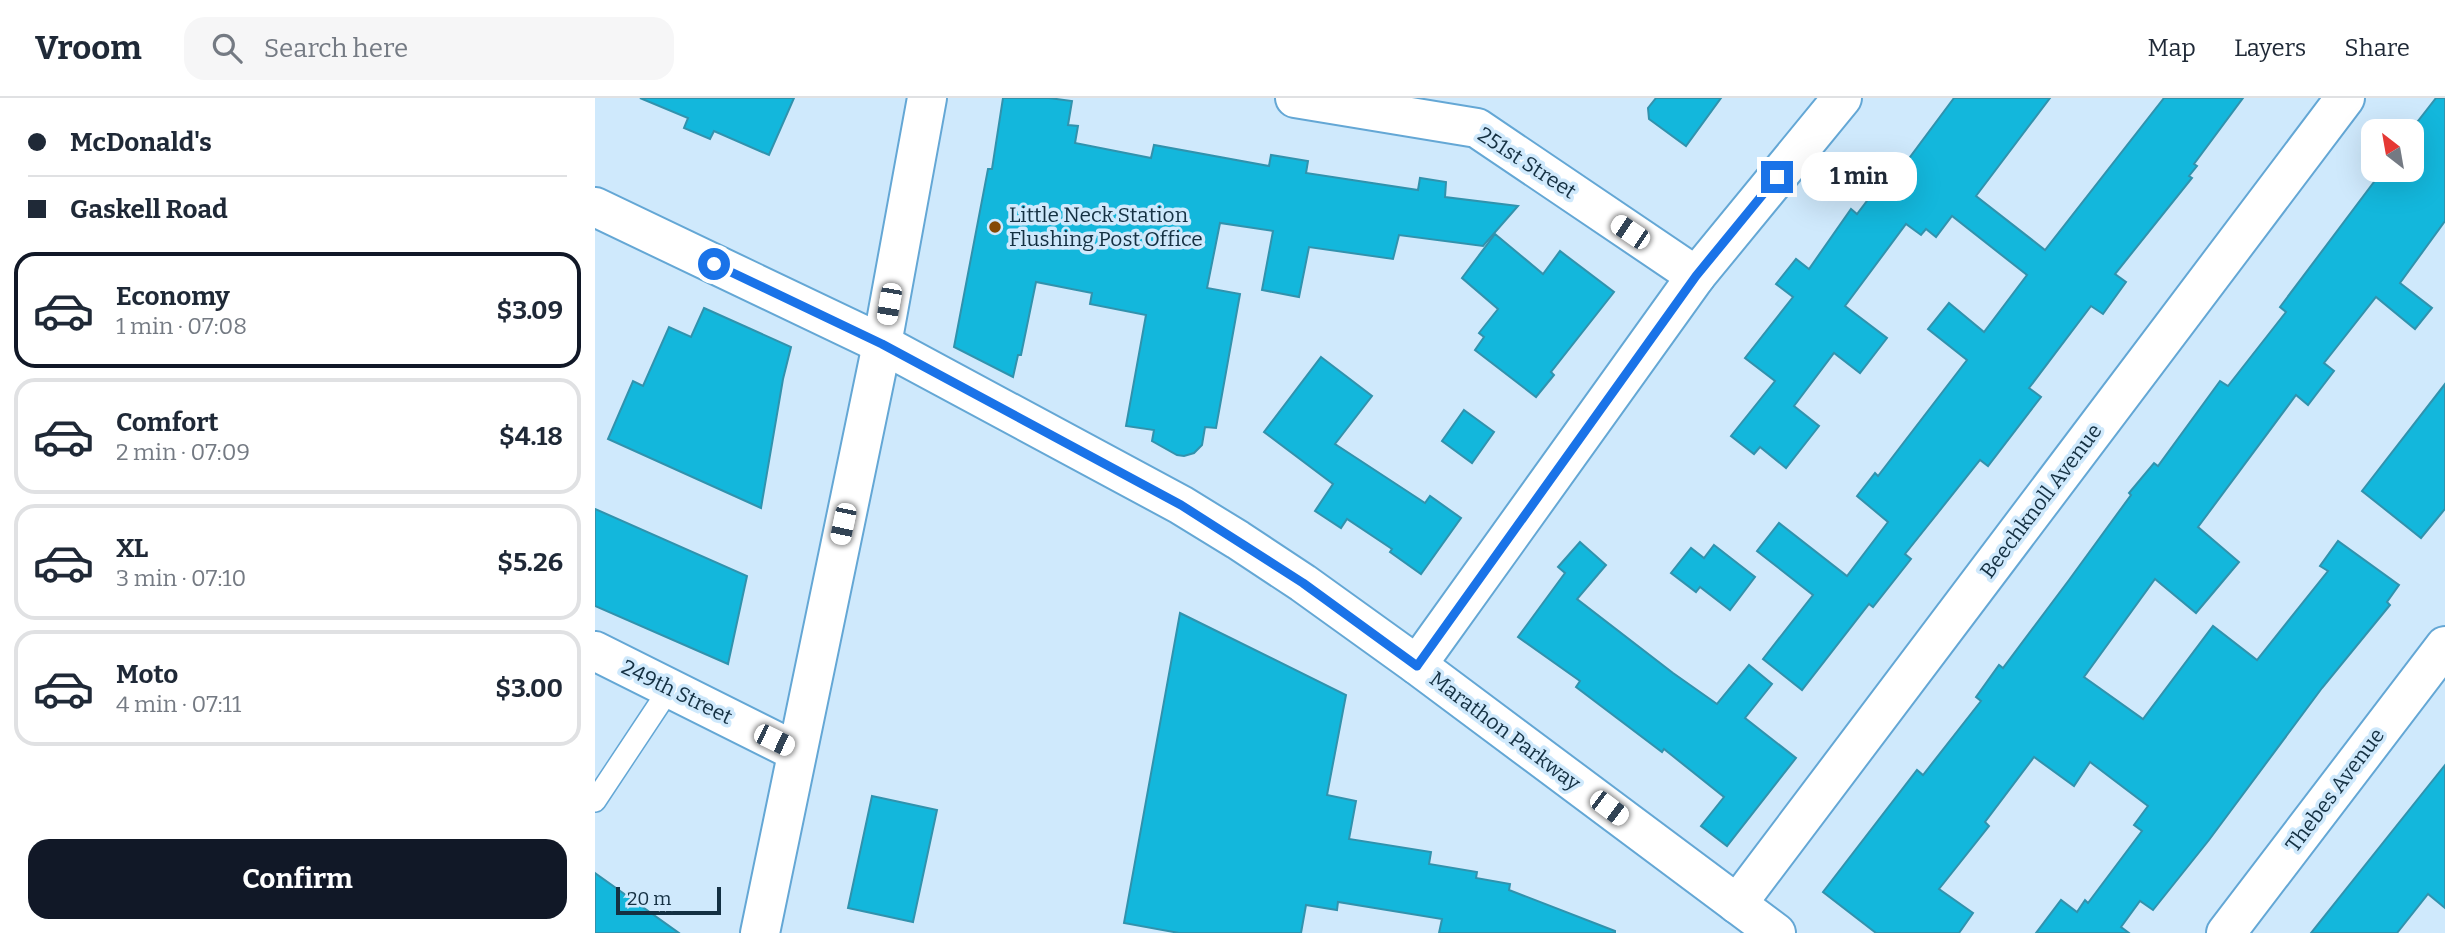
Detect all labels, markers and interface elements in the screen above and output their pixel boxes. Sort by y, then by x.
search box [184,17,674,80]
text: Vroom [35,28,142,68]
icon: search [208,29,246,67]
text: Search here [264,33,408,64]
text: Map [2148,34,2196,62]
text: Layers [2234,34,2306,62]
text: Share [2344,34,2410,62]
north arrow [2361,119,2424,182]
map controls [2361,119,2424,182]
street label: 251st Street [1473,122,1581,205]
text: McDonald's [70,127,212,158]
callout: 1 min [1801,153,1917,202]
route end [1761,161,1793,193]
text: 1 min [1830,162,1888,190]
text: Gaskell Road [70,194,228,225]
place label: Little Neck Station Flushing Post Office [1009,202,1203,252]
car [1607,212,1654,252]
marker: Little Neck Station Flushing Post Office [987,219,1003,235]
route start [698,248,730,280]
icon: car [32,279,95,342]
text: Economy [116,281,230,312]
car [876,281,903,327]
text: $3.09 [496,295,563,326]
text: 1 min · 07:08 [116,312,247,340]
icon: car [32,405,95,468]
text: Comfort [116,407,219,438]
street label: Beechknoll Avenue [1974,419,2108,583]
text: $4.18 [499,421,563,452]
text: 2 min · 07:09 [116,438,250,466]
car [829,501,858,547]
icon: car [32,531,95,594]
text: XL [116,533,148,564]
text: $5.26 [497,547,563,578]
text: 3 min · 07:10 [116,564,246,592]
street label: 249th Street [617,654,737,730]
icon: car [32,657,95,720]
text: Moto [116,659,178,690]
street label: Marathon Parkway [1424,666,1586,797]
text: $3.00 [495,673,563,704]
text: 4 min · 07:11 [116,690,241,718]
car [751,721,798,759]
street label: Thebes Avenue [2280,723,2390,857]
car [1586,787,1633,829]
button: Confirm [28,839,567,919]
scale bar [616,884,721,916]
text: 20 m [627,887,671,910]

